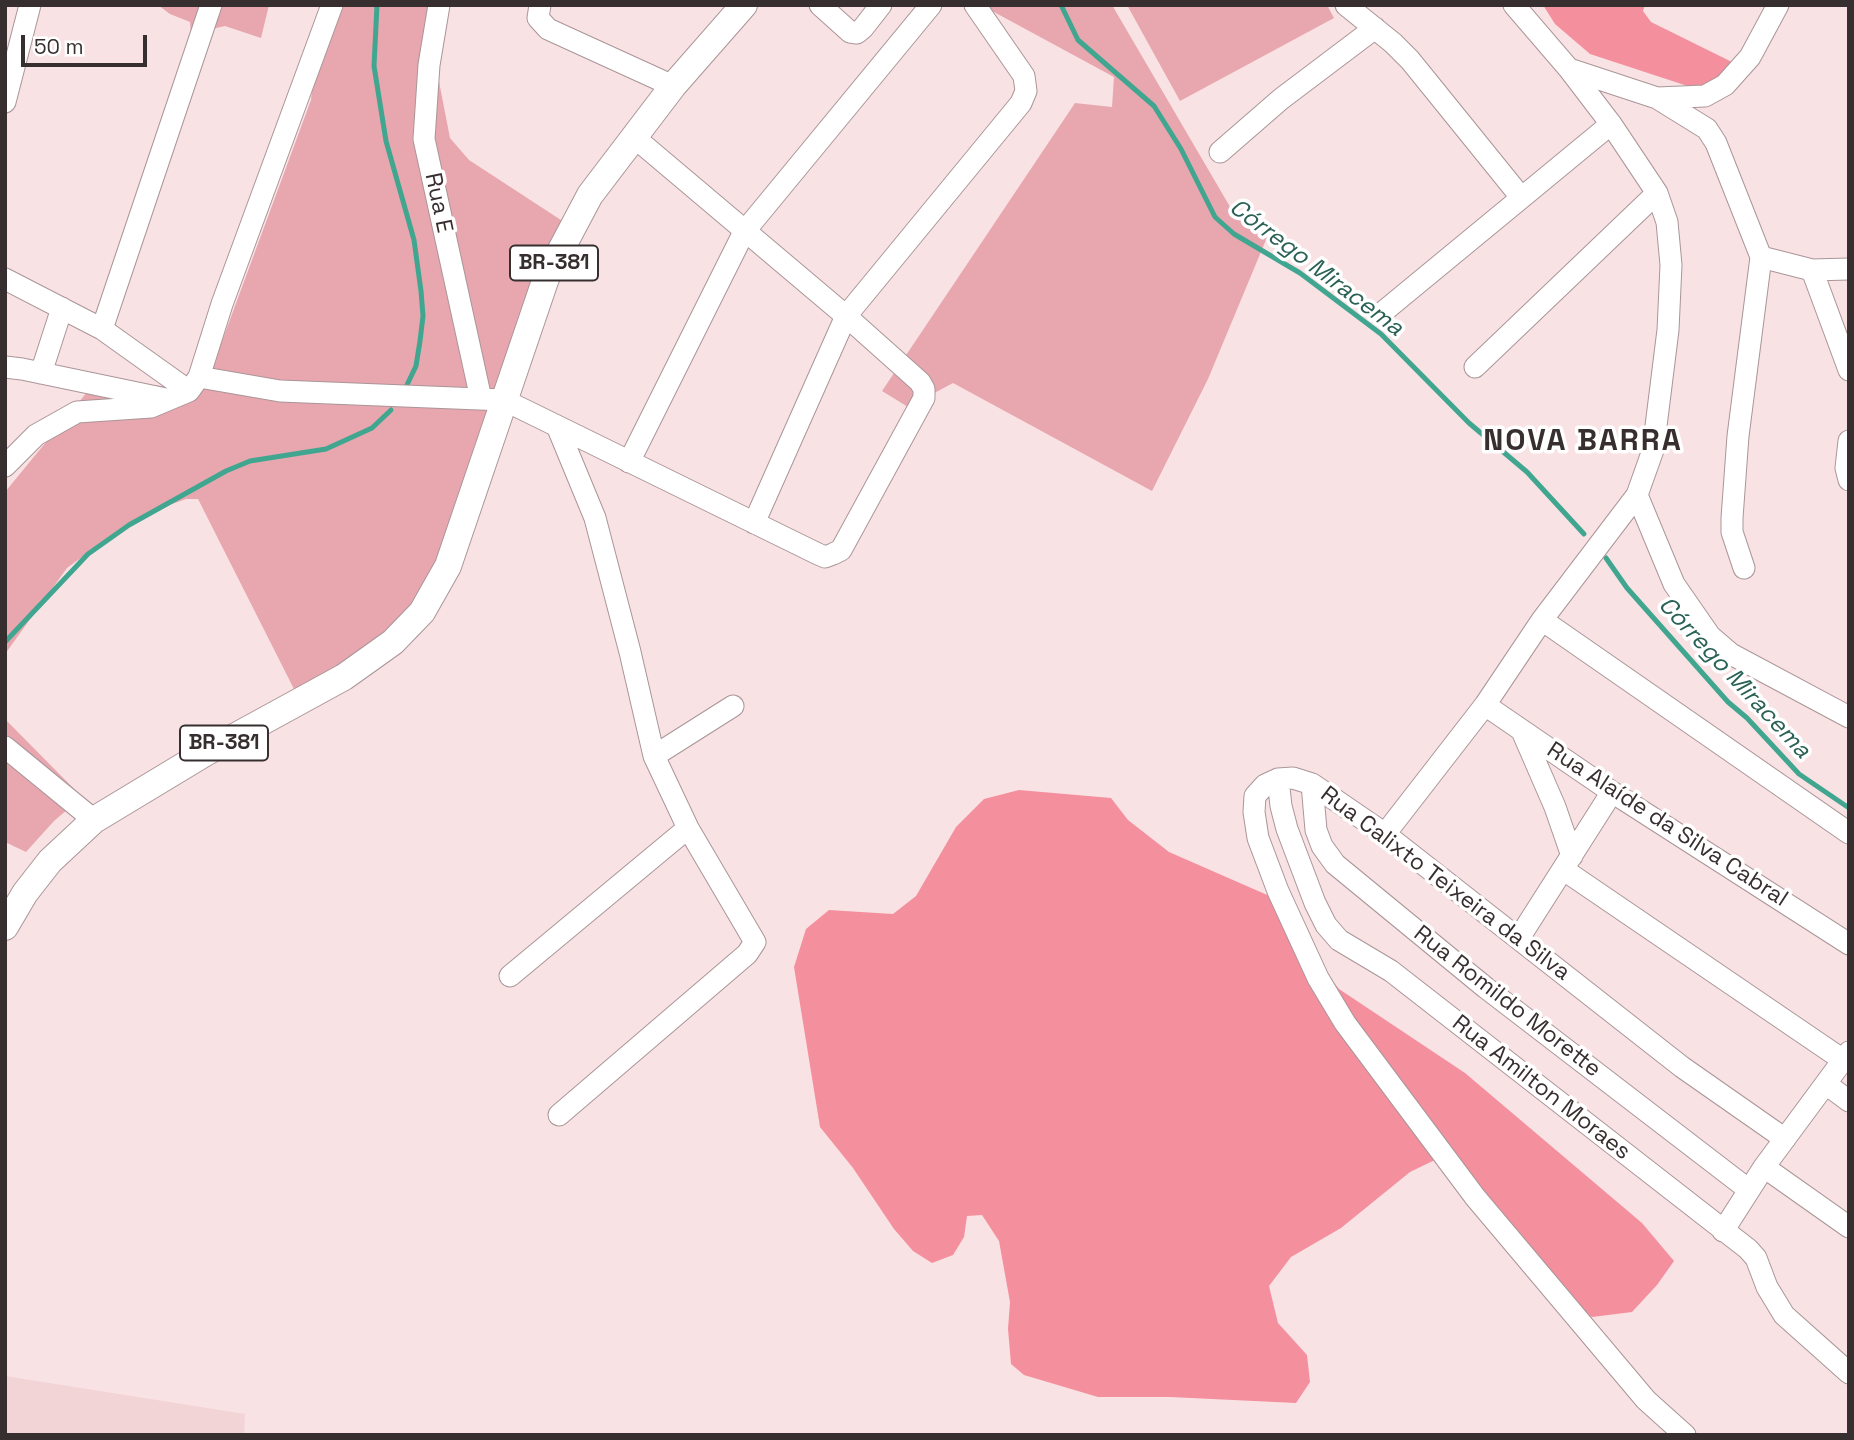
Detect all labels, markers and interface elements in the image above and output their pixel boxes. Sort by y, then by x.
scale bar [24,21,150,65]
text: 50 m [34,33,84,60]
street label: Rua E [418,170,458,236]
water label: Córrego Miracema [1223,193,1409,343]
road number: BR-381 [510,246,598,280]
district label: NOVA BARRA [1485,424,1681,460]
water label: Córrego Miracema [1652,591,1816,765]
road number: BR-381 [180,726,268,760]
street label: Rua Alaíde da Silva Cabral [1541,737,1793,913]
street label: Rua Calixto Teixeira da Silva [1315,781,1575,987]
street label: Rua Romildo Morette [1408,920,1606,1084]
street label: Rua Amilton Moraes [1446,1010,1636,1166]

